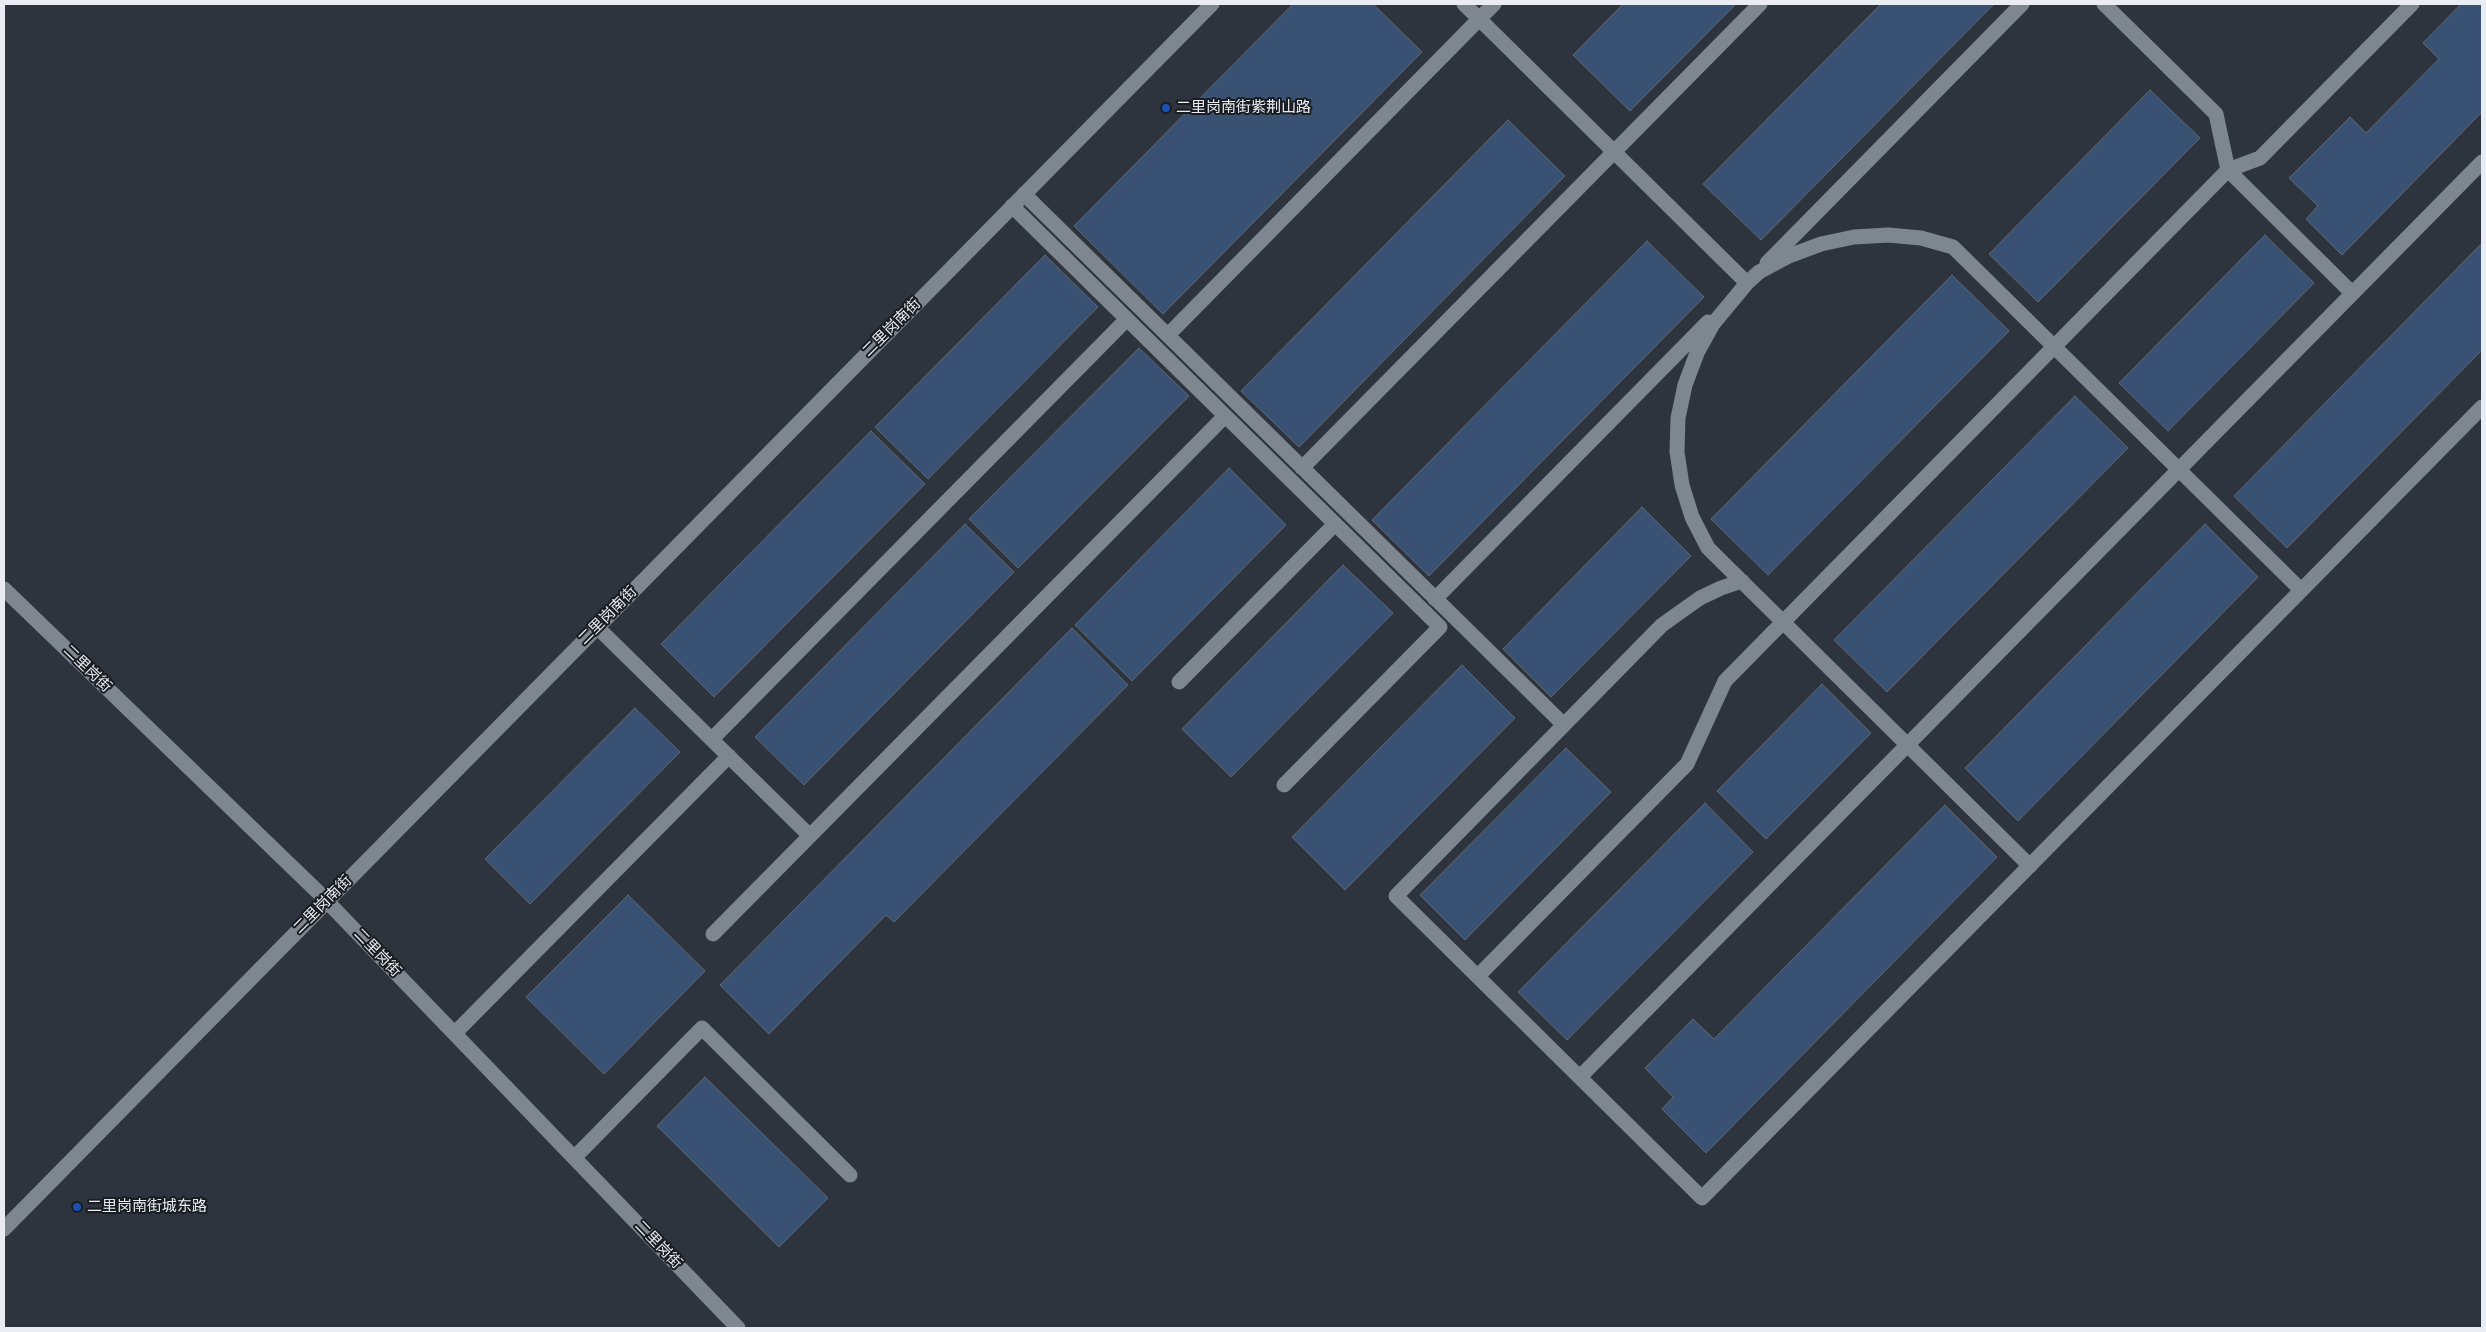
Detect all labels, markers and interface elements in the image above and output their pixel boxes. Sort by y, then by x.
place label: 二里岗南街紫荆山路 [1176,99,1311,117]
marker: 二里岗南街紫荆山路 [1160,102,1172,114]
street label: 二里岗南街 [859,295,925,361]
street label: 二里岗南街 [575,583,641,649]
street label: 二里岗街 [59,642,115,696]
street label: 二里岗南街 [290,872,356,938]
street label: 二里岗街 [350,925,404,981]
place label: 二里岗南街城东路 [87,1198,207,1216]
marker: 二里岗南街城东路 [71,1201,83,1213]
street label: 二里岗街 [631,1217,685,1273]

